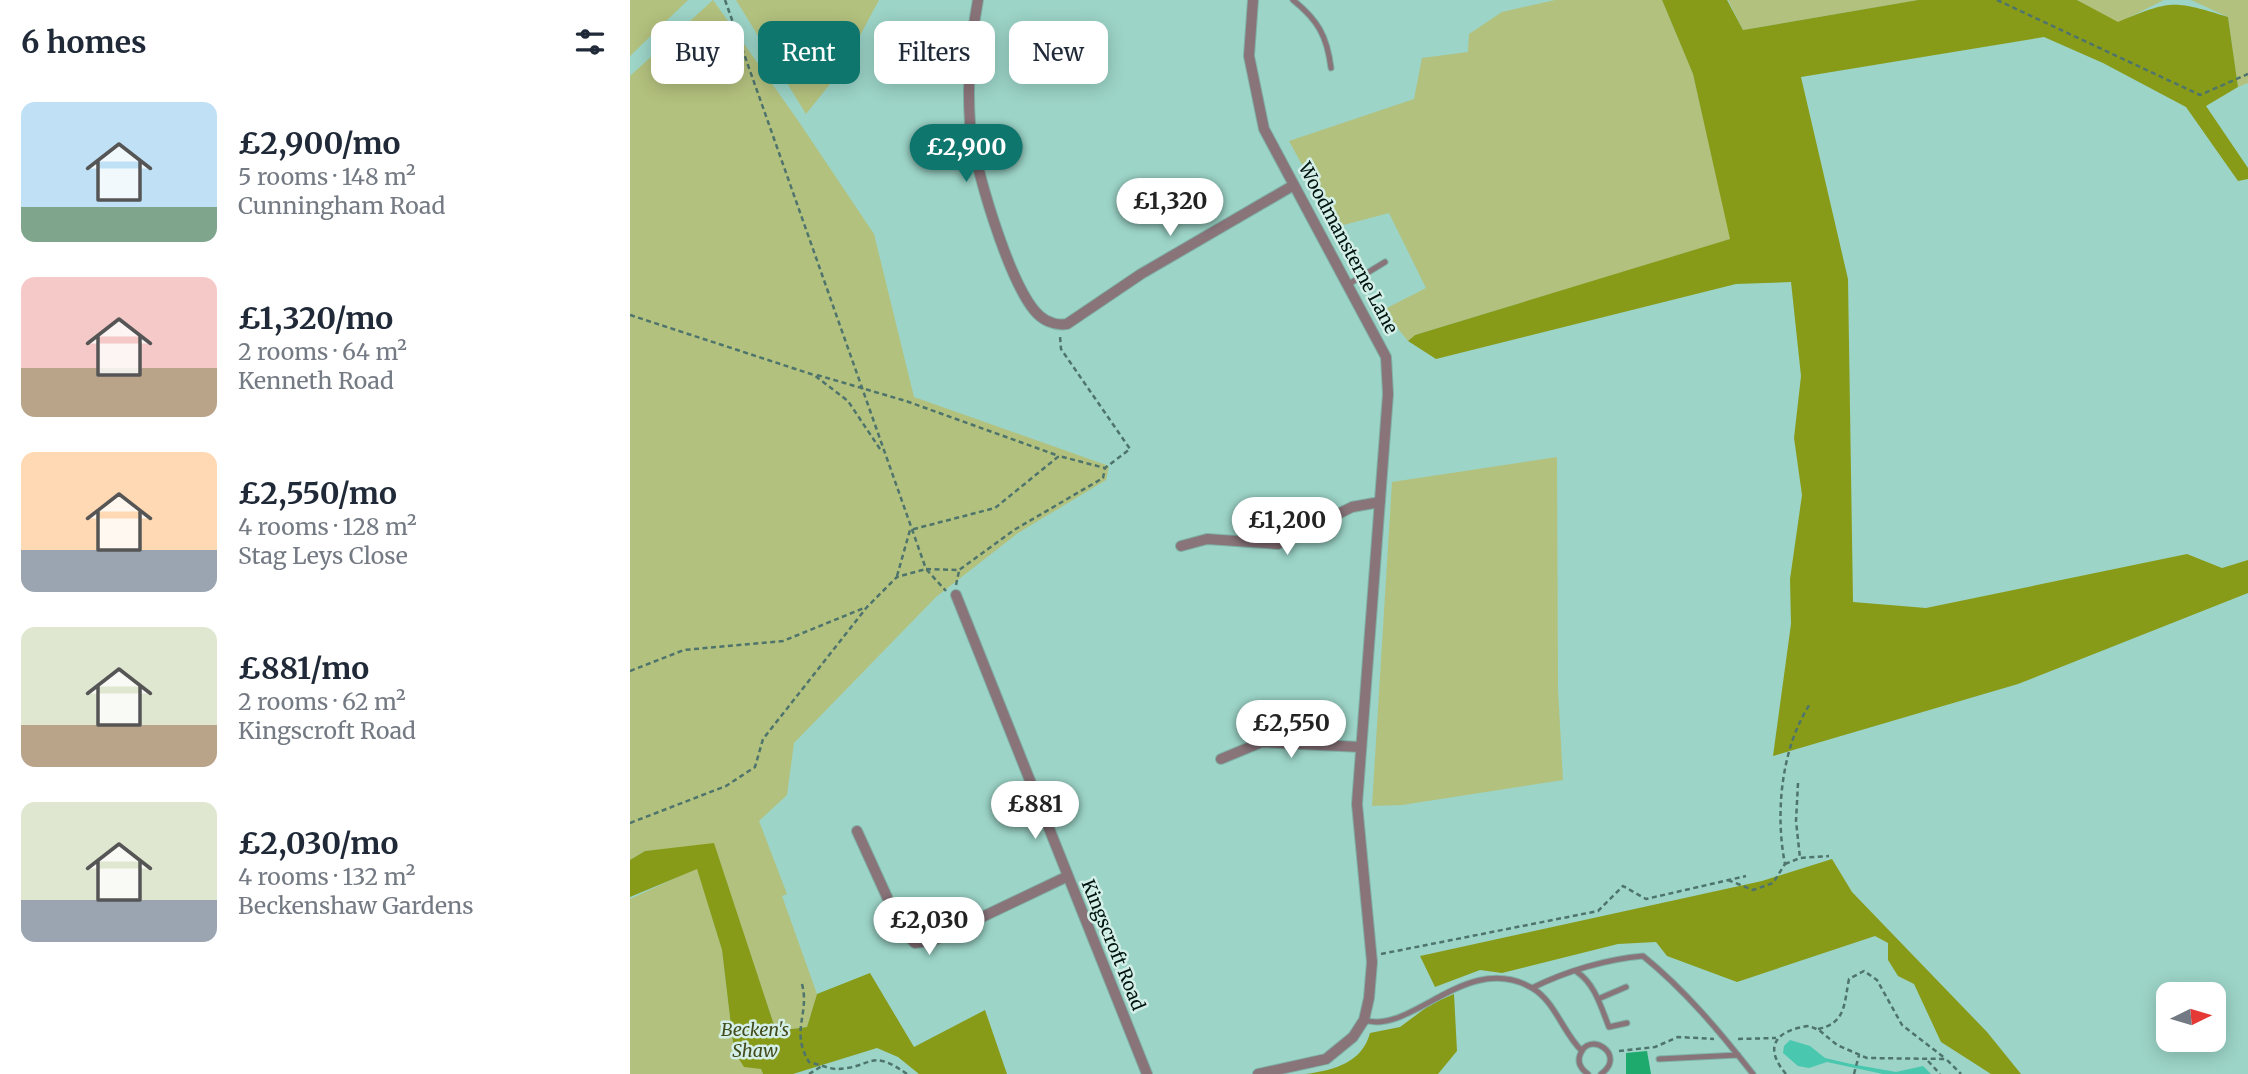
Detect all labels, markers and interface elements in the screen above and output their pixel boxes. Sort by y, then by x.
chip: Buy [651,21,744,84]
chip: Rent [758,21,860,84]
chip: Filters [874,21,995,84]
chip: New [1009,21,1108,84]
text: 6 homes [21,23,146,61]
icon: filters [571,23,609,61]
text: £2,900/mo [238,124,400,162]
pin: £2,900 [909,124,1023,184]
icon: home [77,130,161,214]
text: £2,900 [926,132,1006,161]
street label: Woodmansterne Lane [1293,157,1403,337]
text: 5 rooms · 148 m² [238,162,416,191]
pin: £1,320 [1113,178,1227,238]
text: £1,320 [1132,186,1208,215]
text: Cunningham Road [238,191,445,220]
text: £1,320/mo [238,299,393,337]
icon: home [77,305,161,389]
text: 2 rooms · 64 m² [238,337,407,366]
text: Kenneth Road [238,366,394,395]
text: £2,550/mo [238,474,397,512]
icon: home [77,480,161,564]
pin: £1,200 [1230,498,1344,557]
text: £1,200 [1248,505,1326,534]
text: 4 rooms · 128 m² [238,512,417,541]
text: Stag Leys Close [238,541,408,570]
text: £881/mo [238,649,369,687]
icon: home [77,655,161,739]
text: 2 rooms · 62 m² [238,687,406,716]
pin: £2,550 [1234,700,1348,760]
text: £2,550 [1252,708,1330,737]
text: Kingscroft Road [238,716,416,745]
pin: £881 [994,782,1076,841]
text: £881 [1007,789,1063,818]
text: £2,030/mo [238,824,398,862]
icon: home [77,830,161,914]
text: 4 rooms · 132 m² [238,862,415,891]
street label: Kingscroft Road [1077,876,1150,1014]
text: Beckenshaw Gardens [238,891,473,920]
pin: £2,030 [872,898,986,957]
text: £2,030 [889,905,969,934]
north arrow [2156,982,2226,1052]
map controls [2156,982,2226,1052]
park label: Becken's Shaw [721,1018,789,1062]

